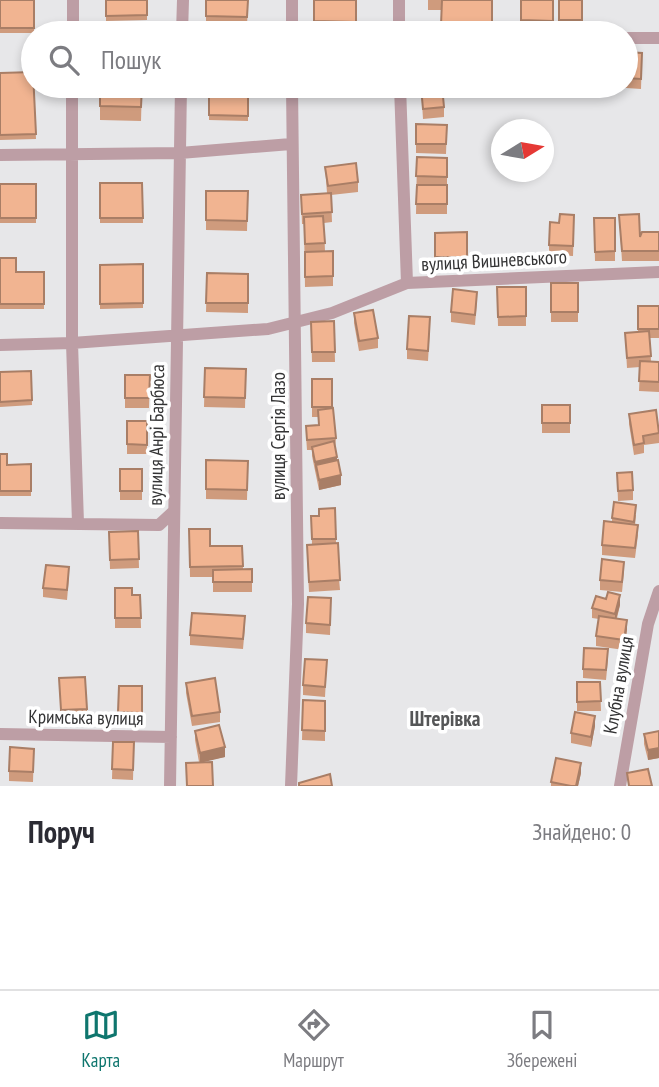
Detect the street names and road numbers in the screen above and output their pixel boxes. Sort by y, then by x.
street label: вулиця Вишневського [421,244,567,276]
street label: вулиця Анрі Барбюса [143,364,169,506]
street label: вулиця Сергія Лазо [266,372,290,500]
street label: Клубна вулиця [598,634,638,736]
street label: Кримська вулиця [28,704,144,730]

